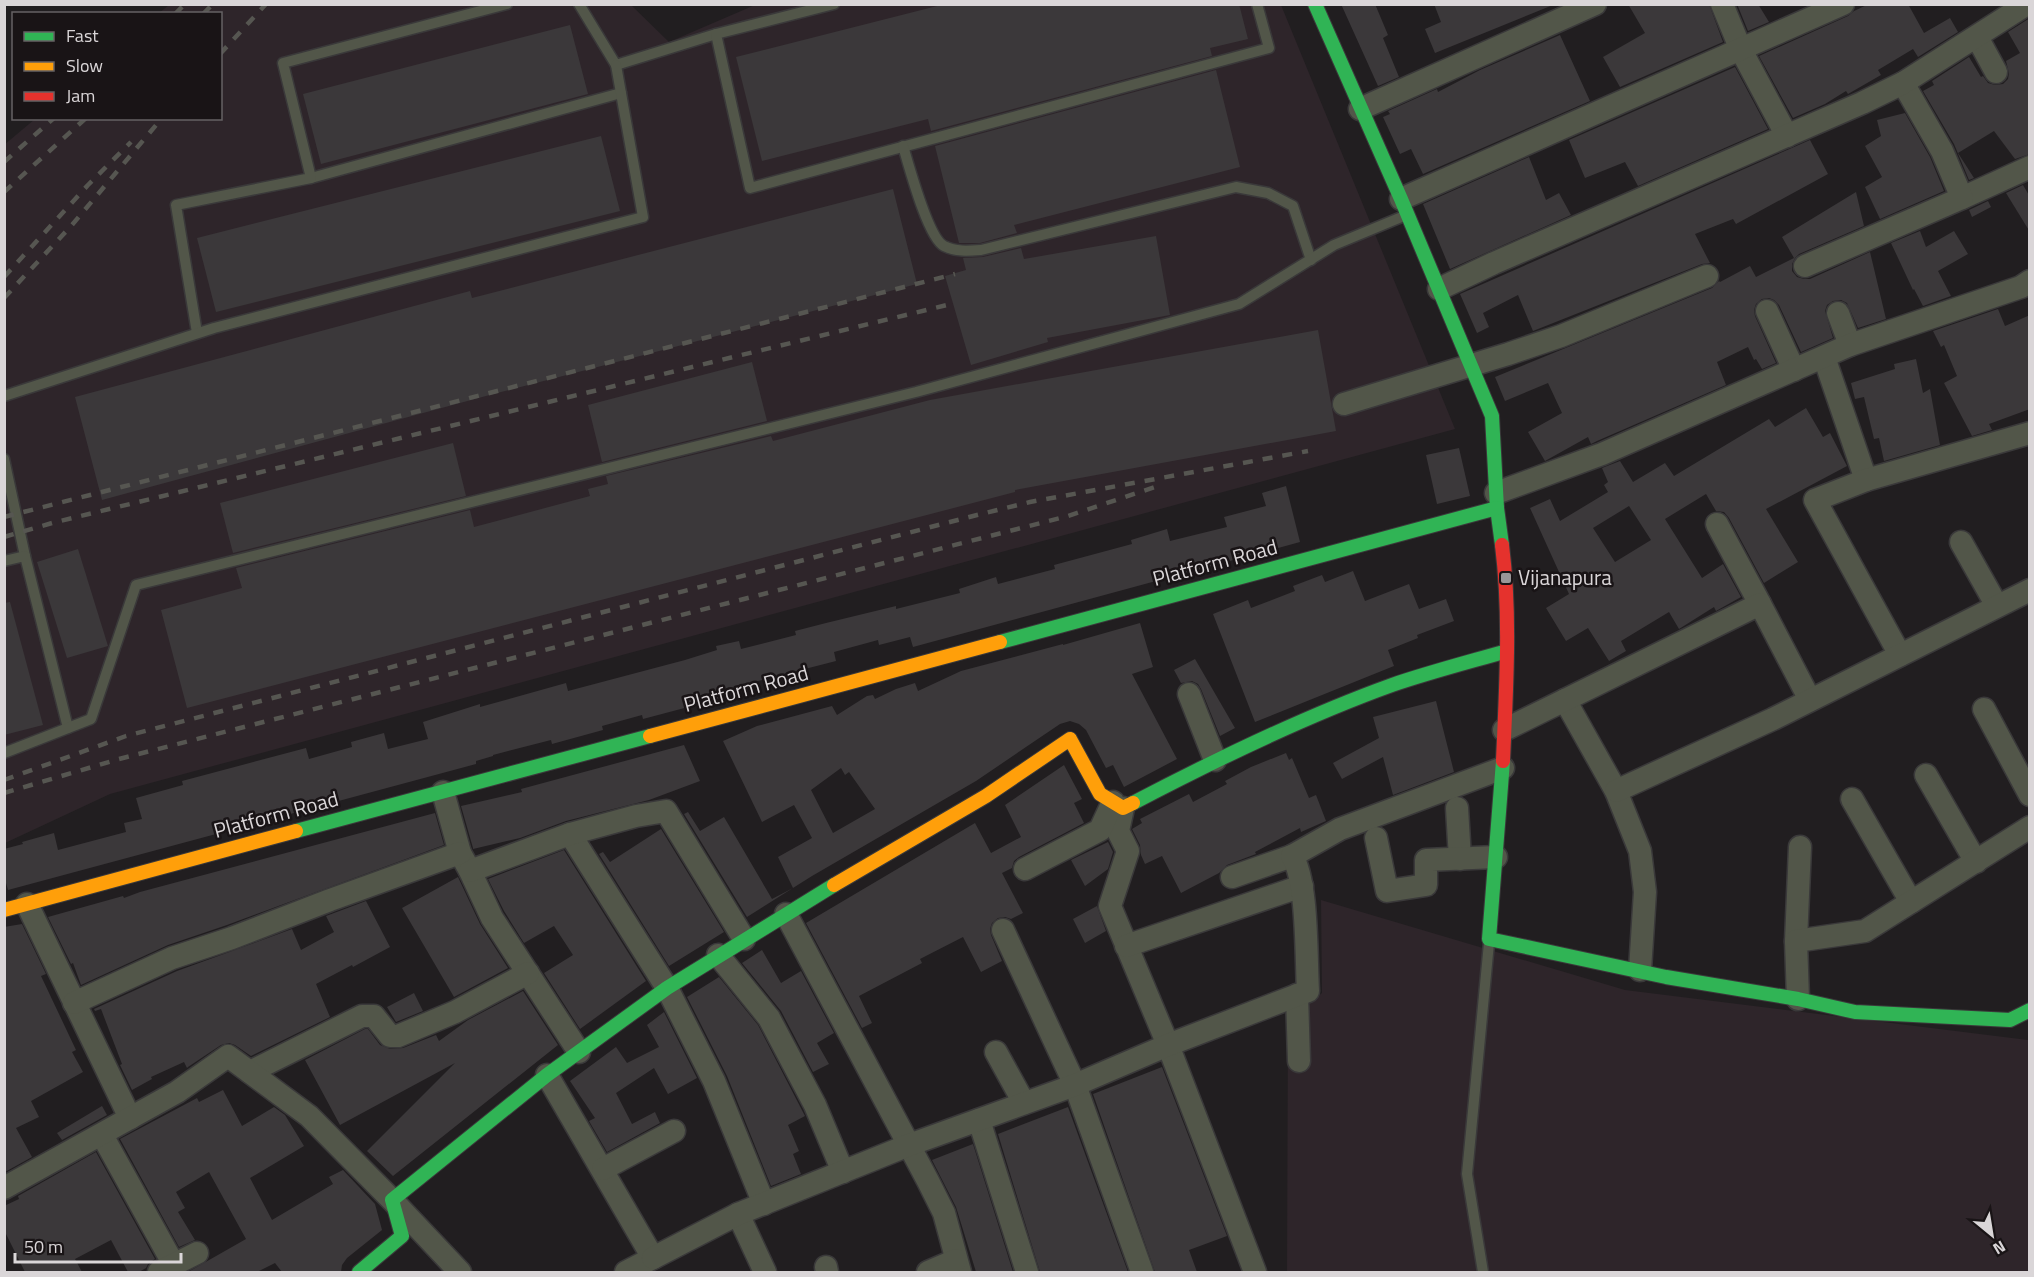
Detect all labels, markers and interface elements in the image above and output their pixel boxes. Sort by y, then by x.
legend [12,12,222,120]
text: Fast [66,22,99,49]
text: Slow [66,52,103,79]
text: Jam [66,82,95,109]
street label: Platform Road [1149,530,1281,594]
place label: Vijanapura [1518,561,1612,593]
marker: Vijanapura [1499,571,1513,585]
street label: Platform Road [680,656,812,720]
street label: Platform Road [210,782,342,846]
north arrow [1962,1205,2022,1265]
scale bar [15,1226,182,1264]
text: 50 m [24,1233,63,1260]
text: N [1989,1235,2010,1261]

